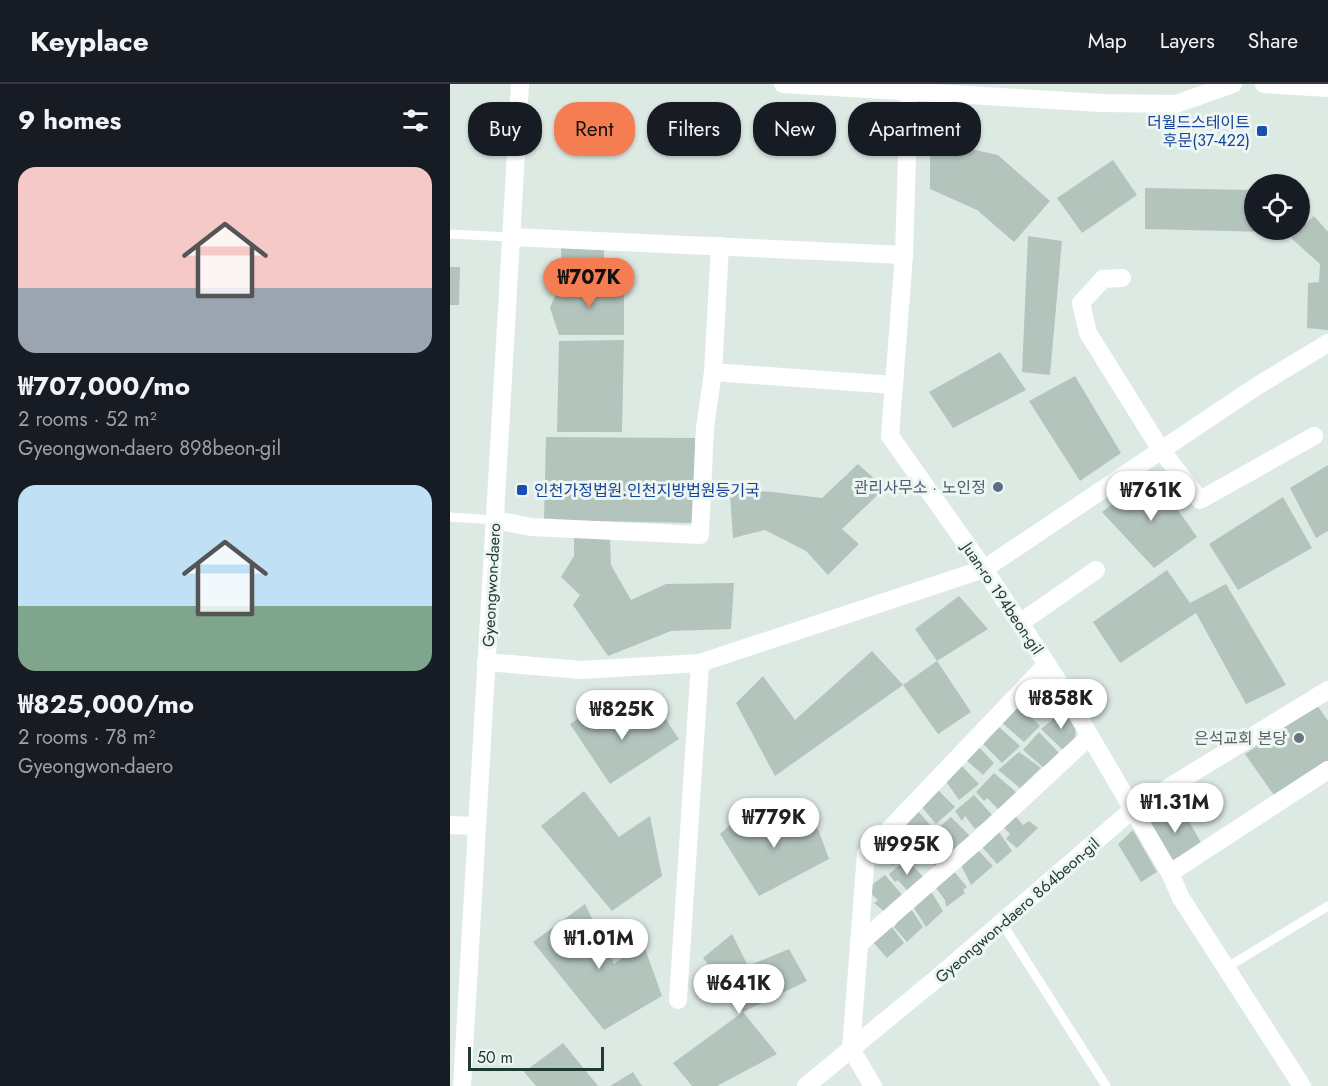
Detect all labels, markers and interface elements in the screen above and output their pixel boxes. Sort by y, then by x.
text: Keyplace [30,21,149,62]
text: Map [1088,26,1127,56]
text: Layers [1160,26,1215,56]
text: Share [1248,26,1298,56]
text: 9 homes [18,101,121,139]
chip: Buy [468,102,542,156]
chip: Rent [554,102,635,156]
chip: Filters [647,102,741,156]
chip: New [753,102,836,156]
chip: Apartment [848,102,981,156]
icon: filters [399,104,432,137]
place label: 더월드스테이트 후문(37-422) [1147,111,1250,152]
marker: 더월드스테이트 후문(37-422) [1255,124,1269,138]
map controls [1244,174,1310,240]
button: locate [1244,174,1310,240]
icon: home [171,206,279,314]
pin: ₩707K [547,258,631,309]
text: ₩707K [557,263,621,292]
text: ₩707,000/mo [18,367,190,405]
text: 2 rooms · 52 m² [18,405,157,434]
text: Gyeongwon-daero 898beon-gil [18,434,281,463]
pin: ₩761K [1109,471,1193,522]
place label: 관리사무소 · 노인정 [854,476,986,499]
text: ₩761K [1120,476,1182,505]
place label: 인천가정법원.인천지방법원등기국 [534,479,760,502]
marker: 관리사무소 · 노인정 [991,480,1005,494]
marker: 인천가정법원.인천지방법원등기국 [515,483,529,497]
street label: Gyeongwon-daero [477,522,506,648]
icon: home [171,524,279,632]
street label: Juan-ro 194beon-gil [955,536,1049,659]
pin: ₩858K [1019,679,1103,730]
text: ₩858K [1029,684,1093,713]
text: ₩825,000/mo [18,685,194,723]
pin: ₩825K [580,690,664,741]
text: ₩825K [590,695,654,724]
text: 2 rooms · 78 m² [18,723,155,752]
place label: 은석교회 본당 [1194,727,1287,750]
marker: 은석교회 본당 [1292,731,1306,745]
text: Gyeongwon-daero [18,752,173,781]
pin: ₩1.31M [1126,783,1224,834]
text: ₩1.31M [1141,788,1209,817]
pin: ₩779K [732,798,816,849]
text: ₩779K [742,803,806,832]
pin: ₩995K [865,825,949,876]
text: ₩995K [874,830,940,859]
street label: Gyeongwon-daero 864beon-gil [930,832,1105,988]
pin: ₩1.01M [550,919,648,970]
text: ₩1.01M [564,924,634,953]
pin: ₩641K [697,964,781,1015]
text: ₩641K [707,969,771,998]
scale bar [468,1044,604,1072]
text: 50 m [477,1046,513,1069]

